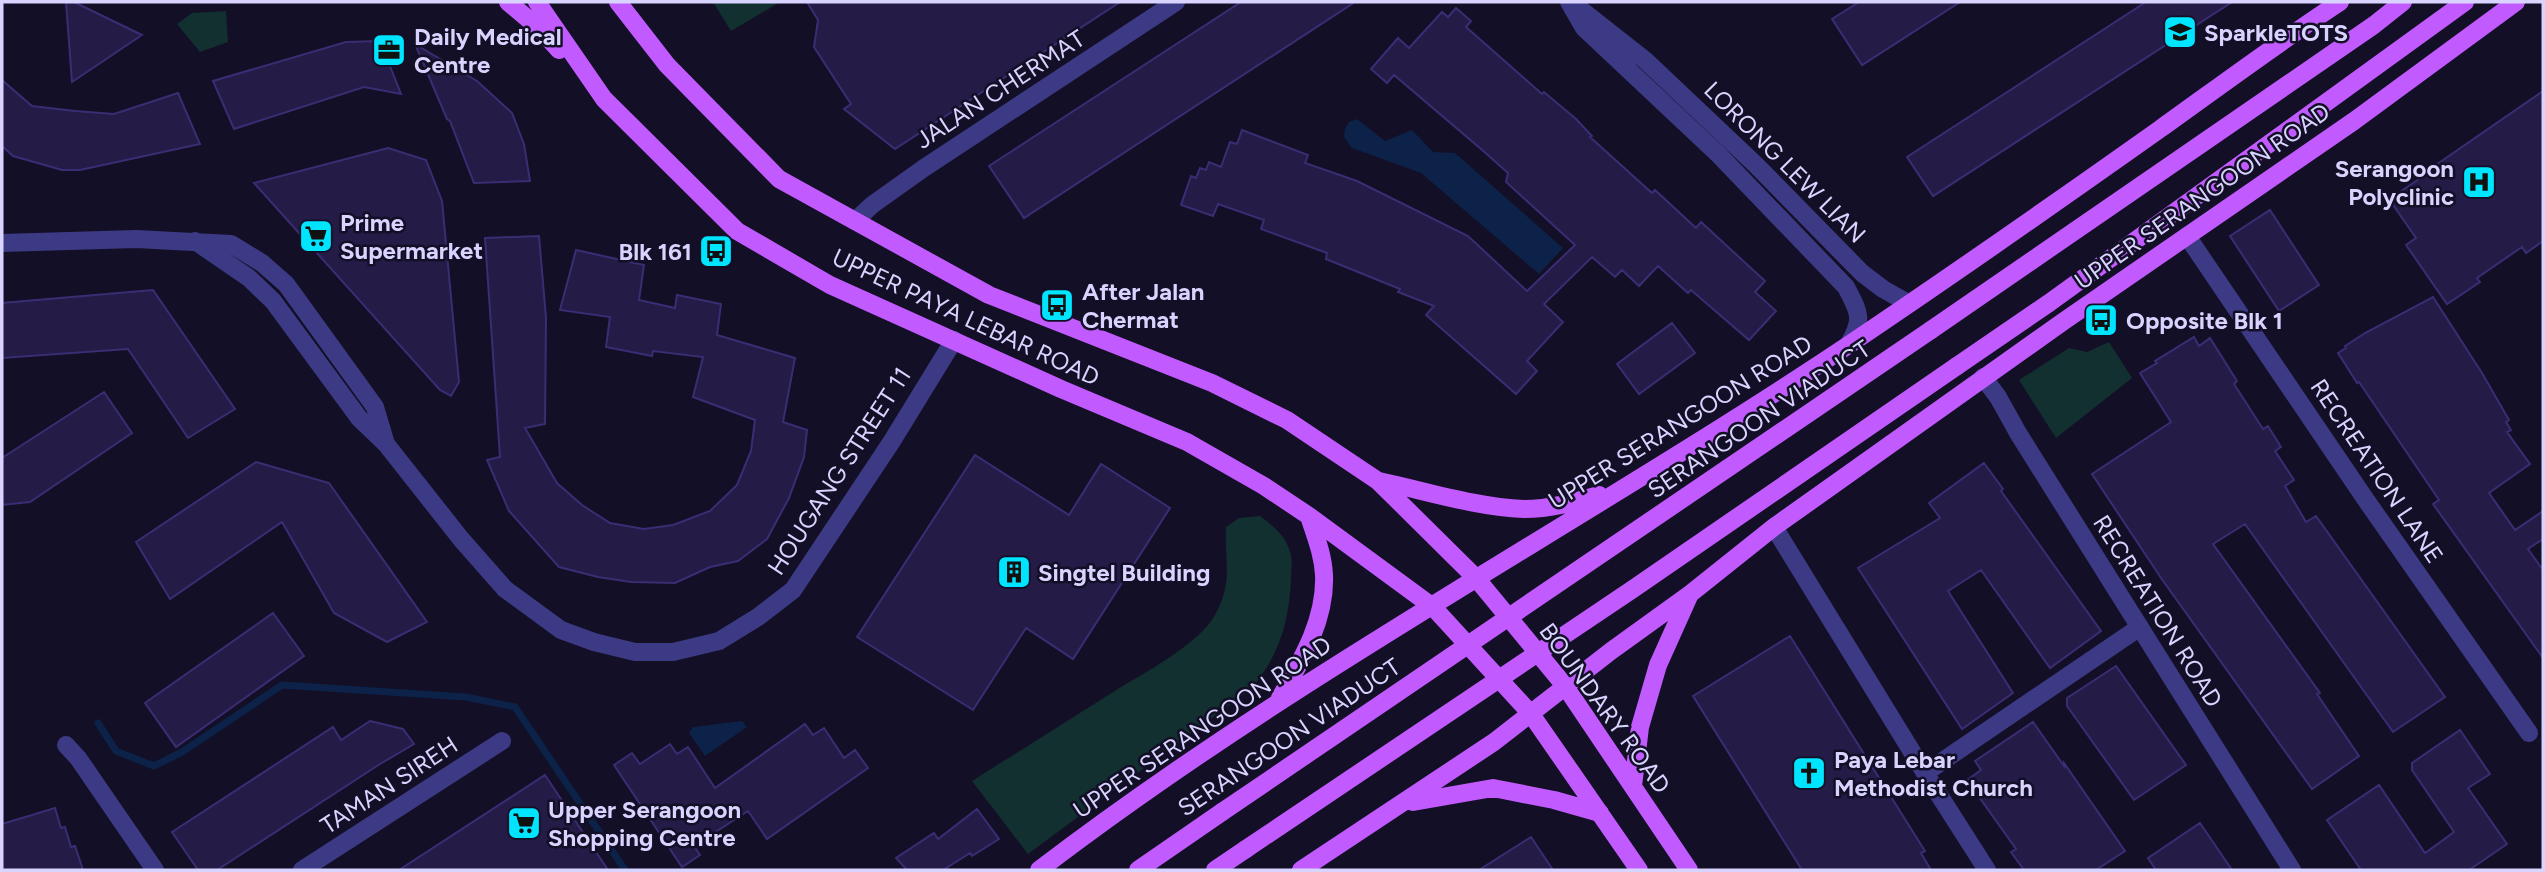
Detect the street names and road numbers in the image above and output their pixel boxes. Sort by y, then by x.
street label: JALAN CHERMAT [910,23,1090,155]
street label: LORONG LEW LIAN [1698,75,1872,249]
street label: UPPER SERANGOON ROAD [2069,97,2335,295]
street label: UPPER PAYA LEBAR ROAD [828,242,1104,392]
street label: UPPER SERANGOON ROAD [1543,329,1817,515]
street label: SERANGOON VIADUCT [1642,334,1876,504]
street label: HOUGANG STREET 11 [761,362,917,580]
street label: RECREATION LANE [2305,373,2449,569]
street label: RECREATION ROAD [2087,510,2229,712]
street label: BOUNDARY ROAD [1533,617,1677,799]
street label: UPPER SERANGOON ROAD [1067,630,1337,824]
street label: SERANGOON VIADUCT [1172,652,1406,822]
street label: TAMAN SIREH [315,730,463,840]

